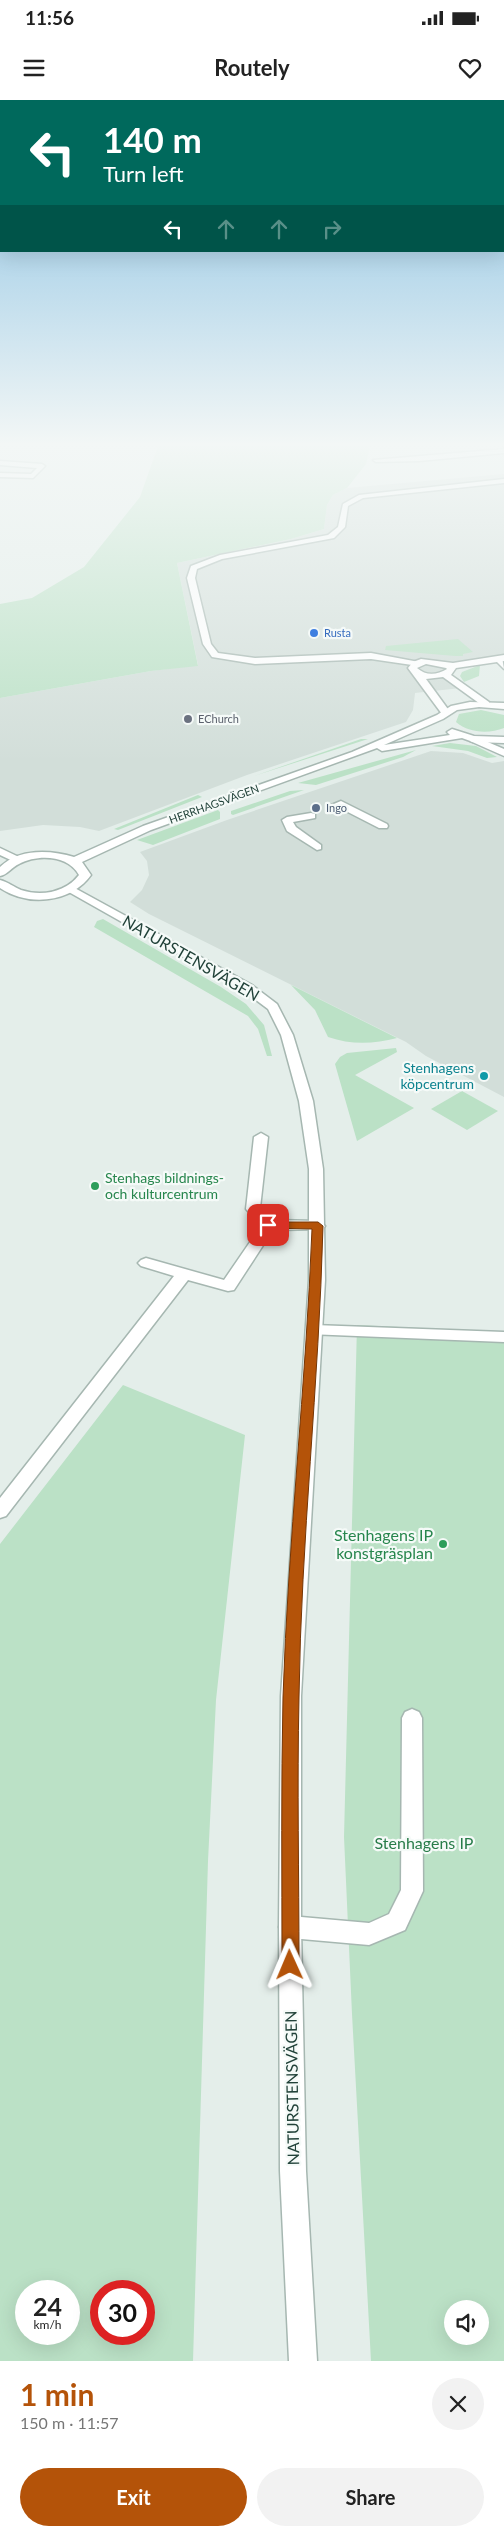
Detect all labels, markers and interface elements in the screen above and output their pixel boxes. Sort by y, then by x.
text: 11:56 [25,6,74,29]
icon: menu [20,54,48,82]
text: Routely [214,54,290,81]
icon: heart [456,54,484,82]
text: 140 m [103,118,202,160]
icon: left [20,120,85,185]
text: Turn left [103,160,184,187]
icon: left [159,215,187,243]
icon: ahead [212,215,240,243]
icon: ahead [265,215,293,243]
icon: right [318,215,346,243]
place label: Rusta [324,626,351,639]
marker: Rusta [308,627,320,639]
place label: EChurch [198,712,239,725]
marker: EChurch [182,713,194,725]
street label: HERRHAGSVÄGEN [167,781,261,826]
place label: Ingo [326,801,347,814]
marker: Ingo [310,802,322,814]
street label: NATURSTENSVÄGEN [119,911,263,1005]
place label: Stenhagens köpcentrum [400,1059,474,1092]
marker: Stenhagens köpcentrum [478,1070,490,1082]
place label: Stenhags bildnings- och kulturcentrum [105,1169,224,1202]
marker: Stenhags bildnings- och kulturcentrum [89,1180,101,1192]
pin [247,1204,289,1246]
icon: arrive [254,1211,282,1239]
place label: Stenhagens IP konstgräsplan [334,1525,433,1562]
marker: Stenhagens IP konstgräsplan [437,1538,449,1550]
park label: Stenhagens IP [375,1833,474,1852]
position arrow [263,1938,315,1990]
street label: NATURSTENSVÄGEN [281,2010,302,2166]
speed limit sign: 30 [90,2280,155,2345]
text: 24 [33,2291,62,2321]
map controls [444,2300,489,2345]
button: sound [444,2300,489,2345]
text: km/h [33,2317,62,2332]
text: 1 min [20,2376,94,2412]
button: close [432,2378,484,2430]
text: 150 m · 11:57 [20,2413,119,2432]
button: Exit [20,2468,247,2526]
button: Share [257,2468,484,2526]

